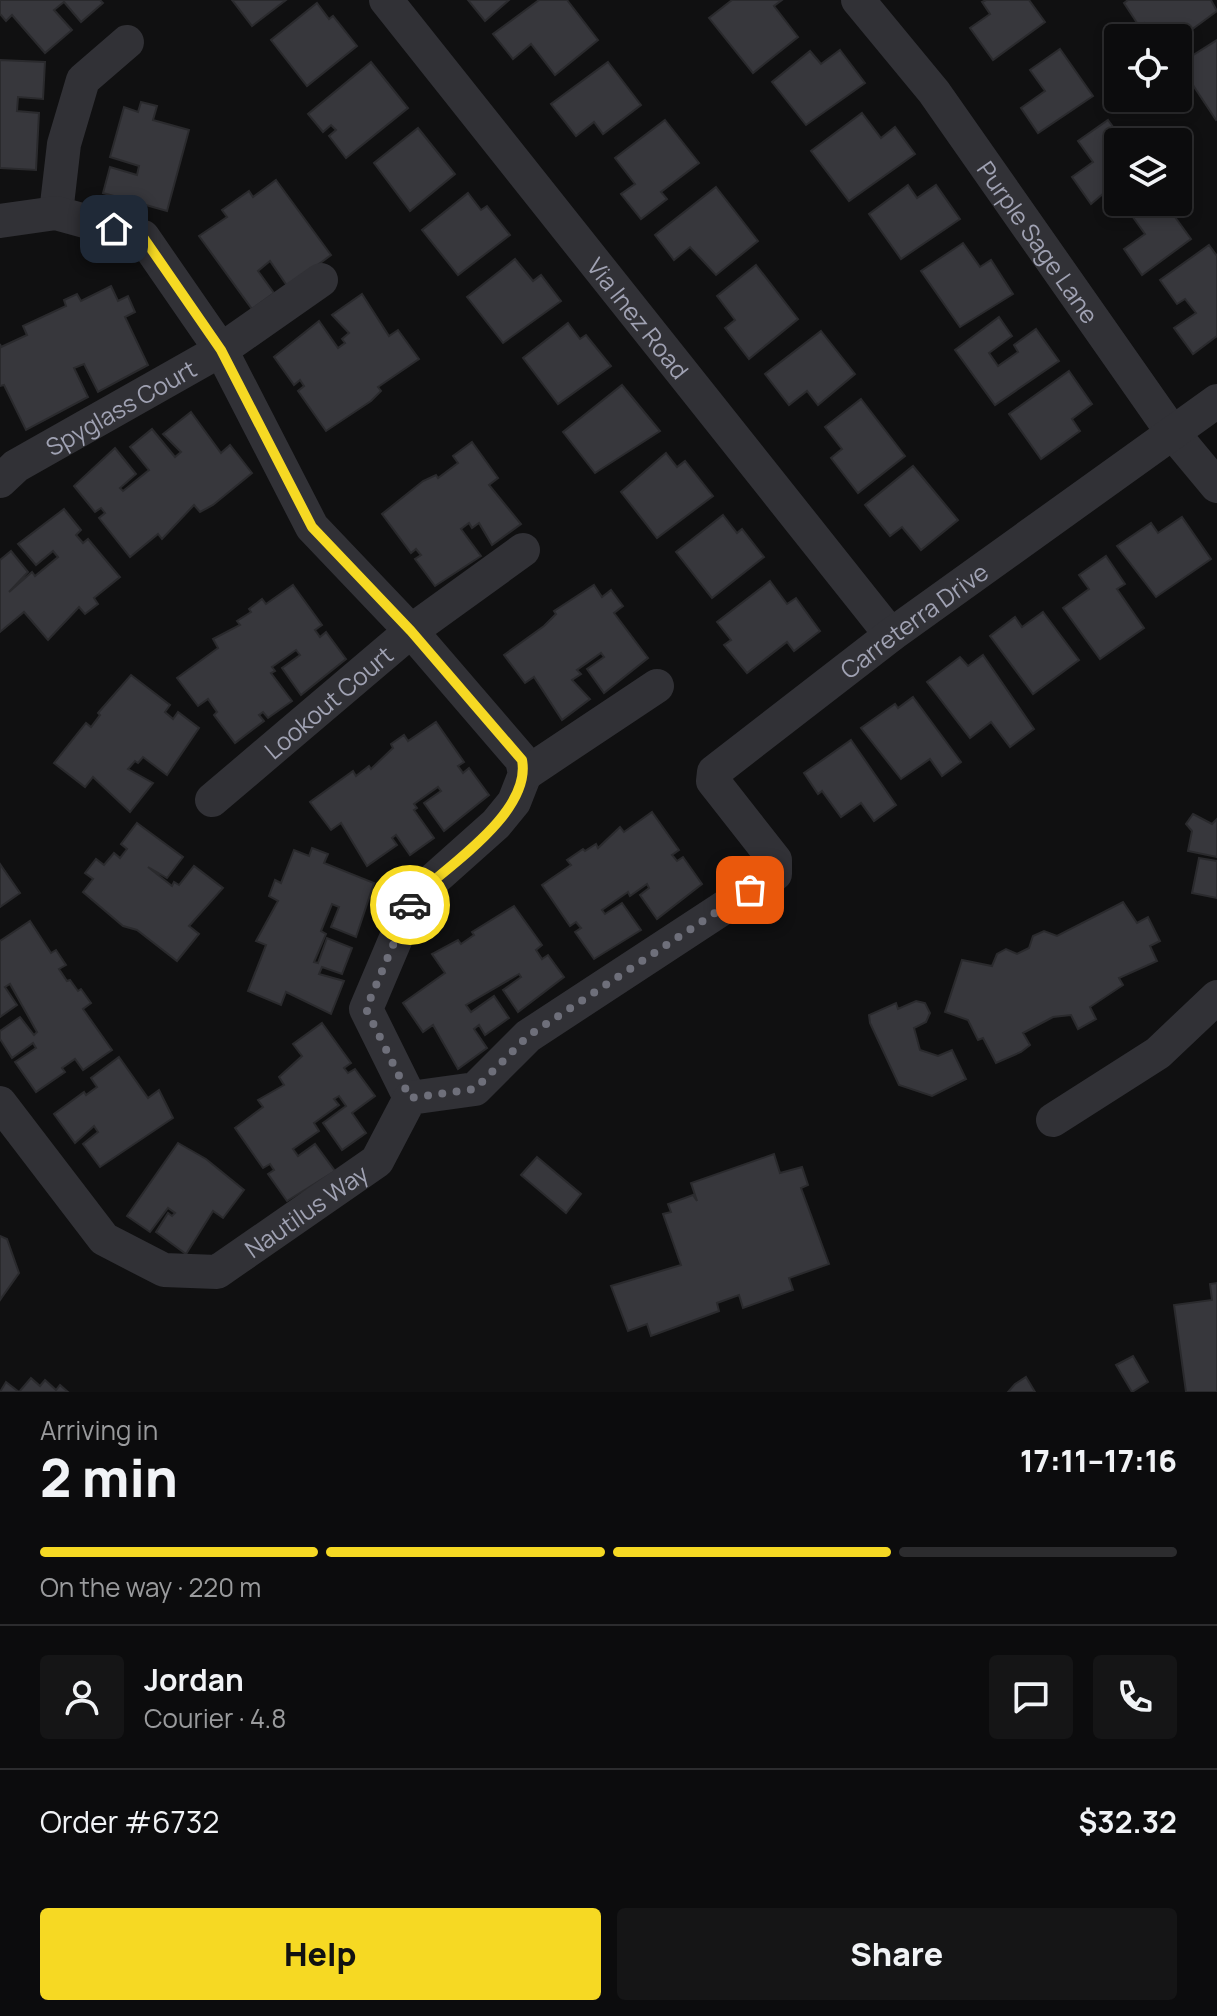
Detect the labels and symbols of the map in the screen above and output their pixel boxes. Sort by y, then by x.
street label: Purple Sage Lane [970,154,1107,329]
pin [80,195,148,263]
street label: Via Inez Road [580,250,697,385]
street label: Spyglass Court [39,351,202,463]
street label: Carreterra Drive [833,554,994,685]
street label: Lookout Court [257,638,399,766]
pin [716,856,784,924]
courier [370,865,450,945]
street label: Nautilus Way [238,1156,374,1265]

